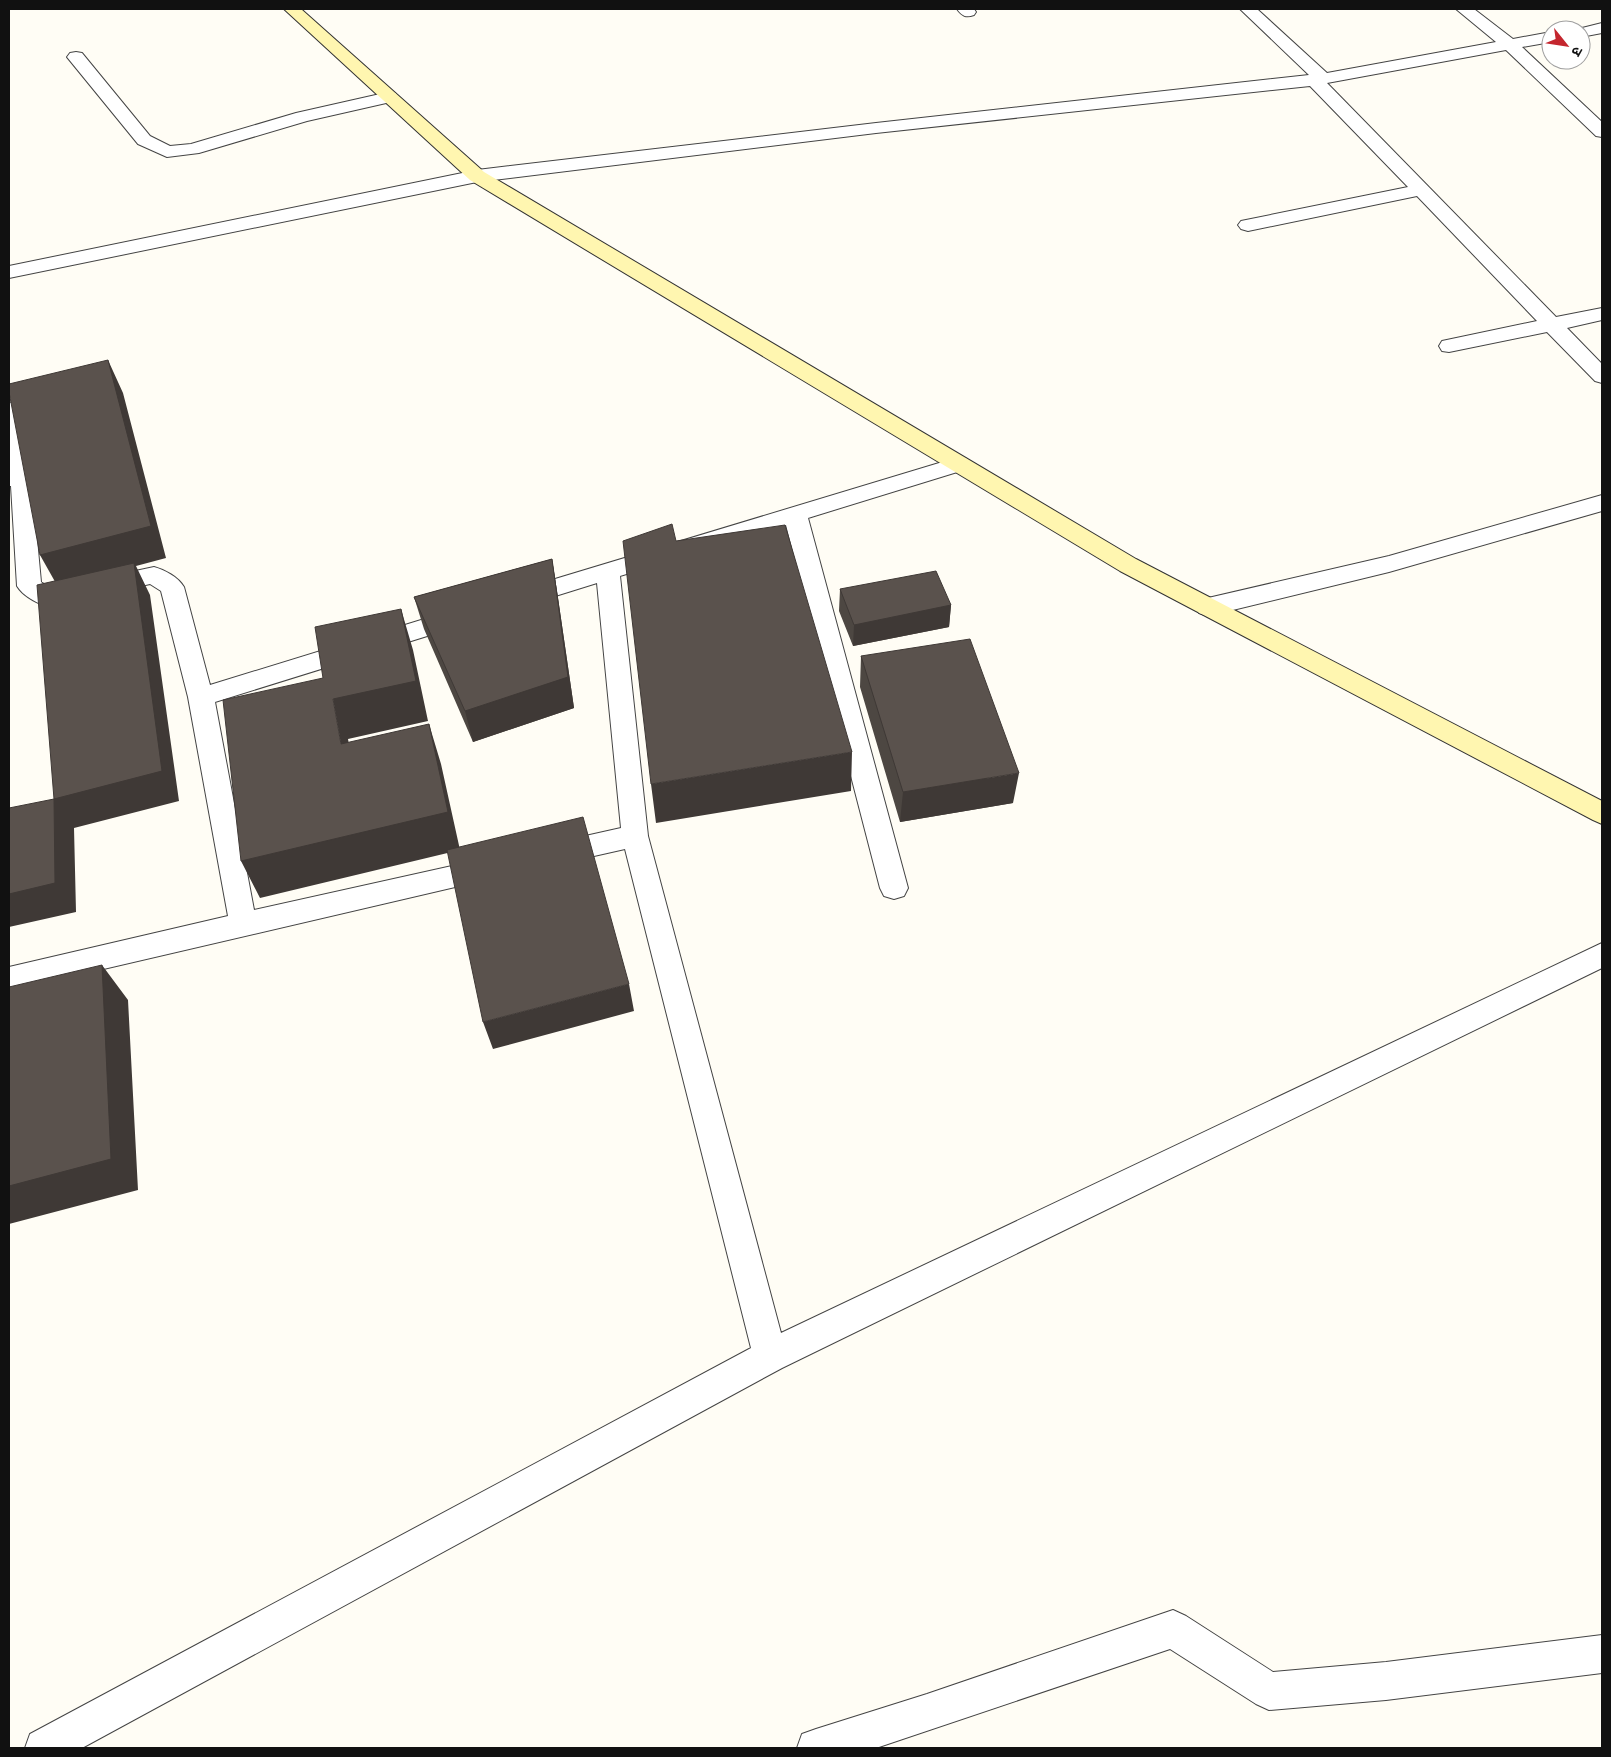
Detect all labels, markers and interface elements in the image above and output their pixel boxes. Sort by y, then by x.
north arrow [1541,20,1591,70]
text: उ [1567,43,1588,61]

